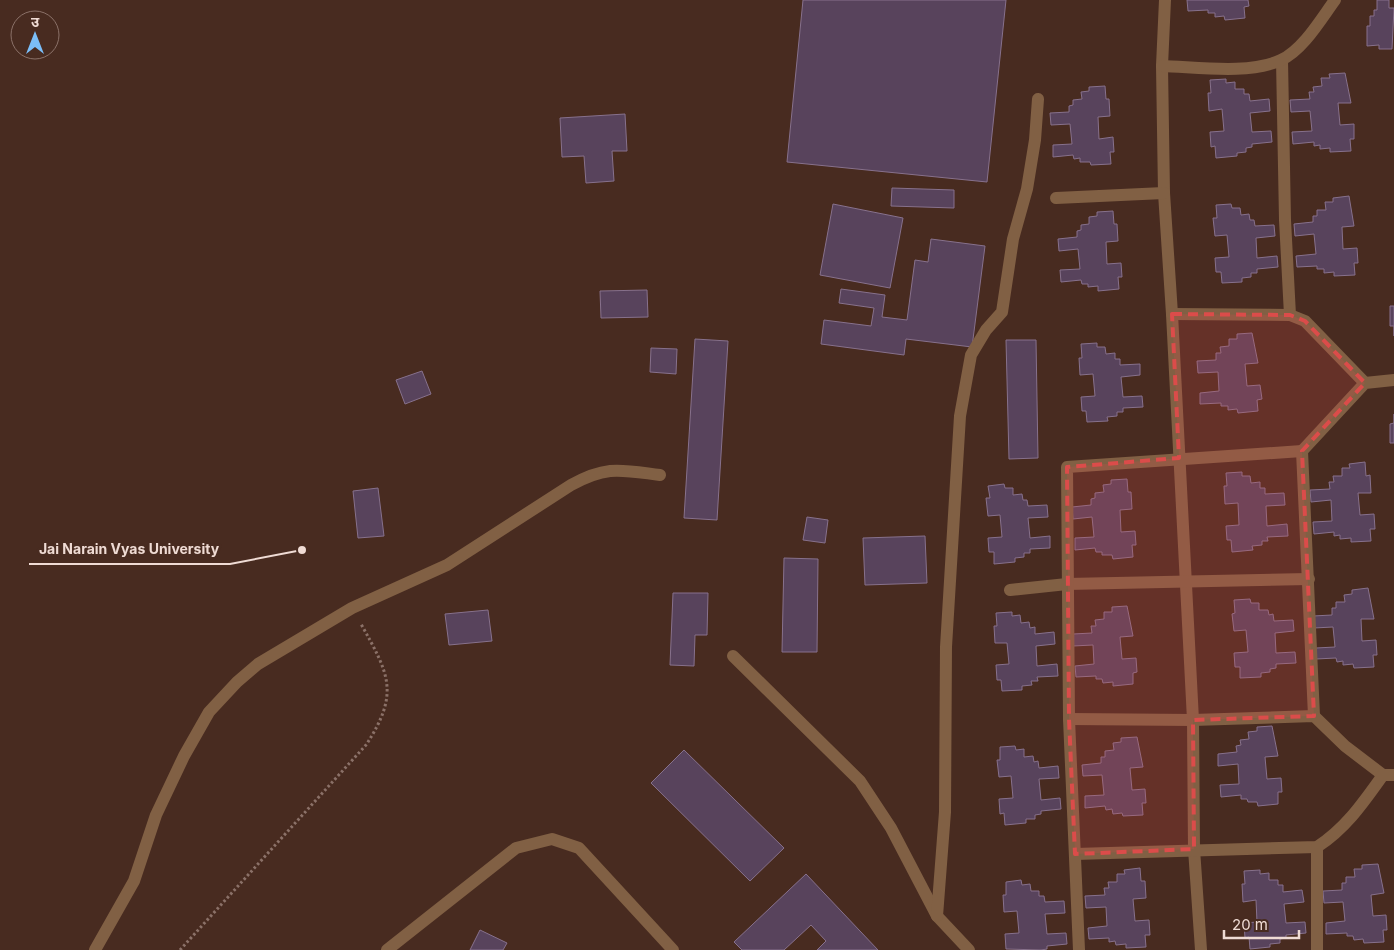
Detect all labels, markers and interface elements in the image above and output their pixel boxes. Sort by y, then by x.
north arrow [10,10,60,60]
text: उ [31,13,40,30]
callout: Jai Narain Vyas University [29,535,230,564]
text: Jai Narain Vyas University [39,540,220,557]
scale bar [1224,908,1299,940]
text: 20 m [1232,915,1268,934]

